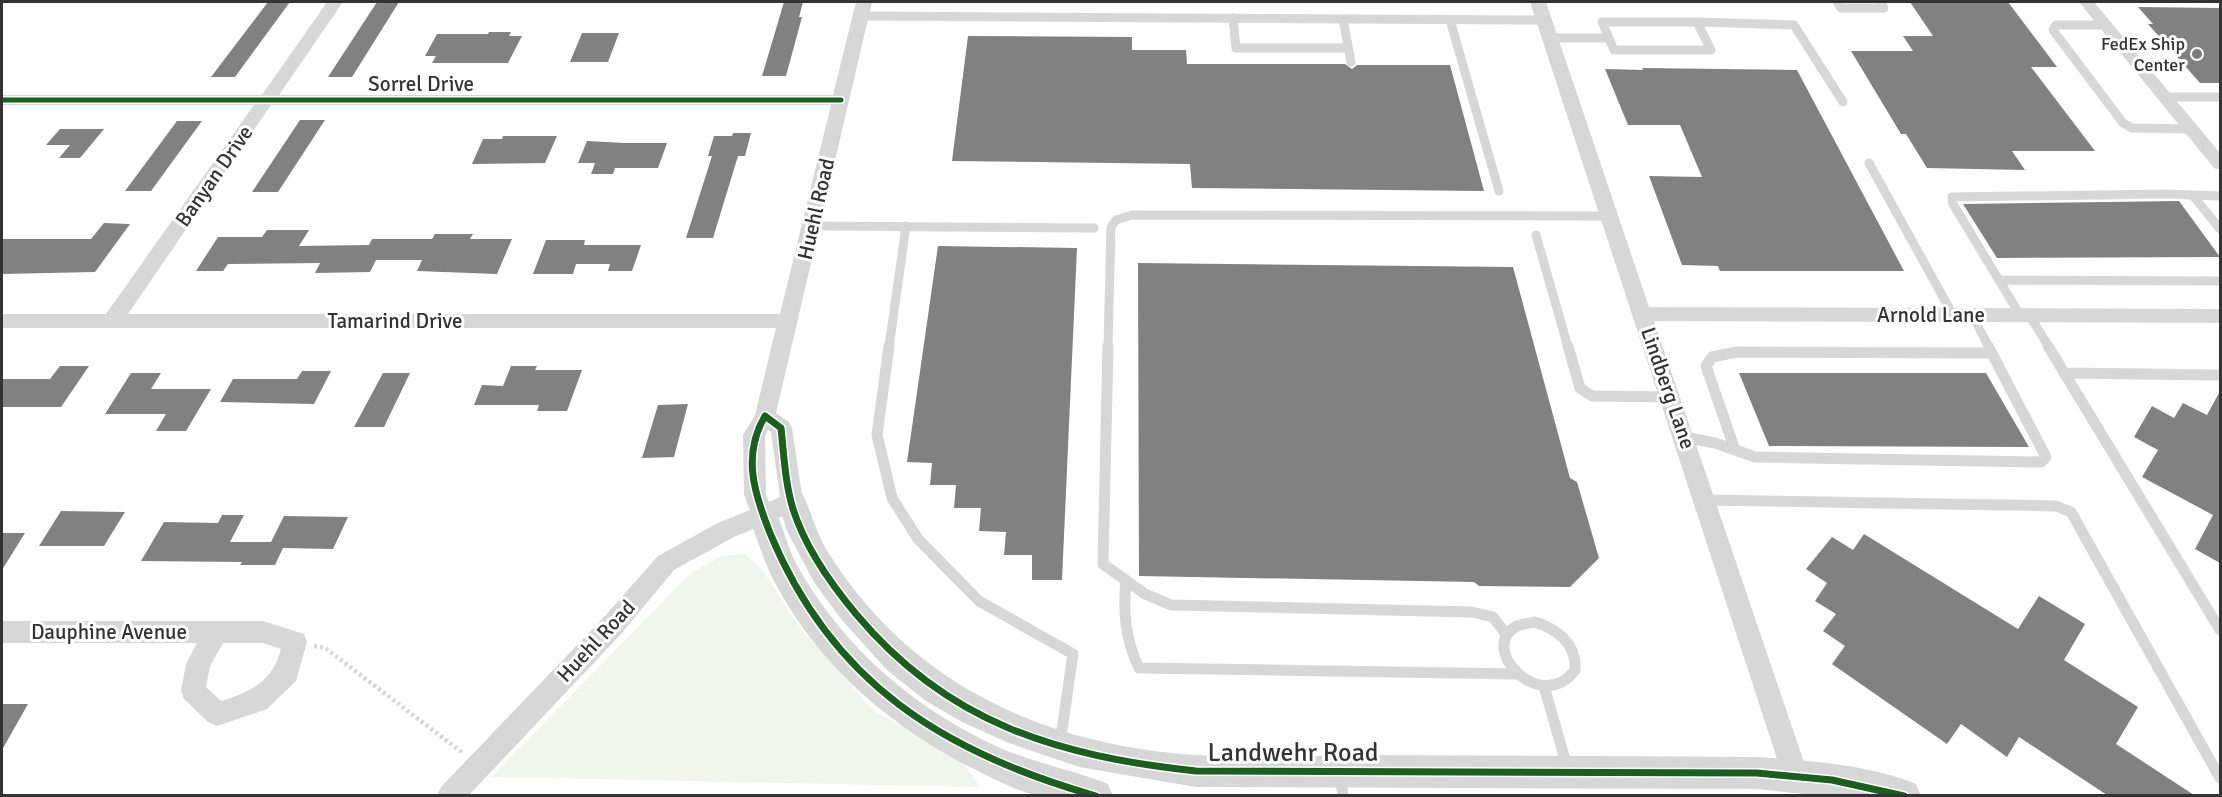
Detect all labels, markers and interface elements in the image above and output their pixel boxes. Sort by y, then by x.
place label: FedEx Ship Center [2101,33,2185,76]
marker: FedEx Ship Center [2190,47,2204,61]
street label: Sorrel Drive [368,71,474,97]
street label: Banyan Drive [170,120,258,232]
street label: Huehl Road [792,156,840,262]
street label: Arnold Lane [1877,302,1985,328]
street label: Tamarind Drive [328,308,462,334]
street label: Lindberg Lane [1635,324,1701,452]
street label: Huehl Road [551,594,641,688]
street label: Dauphine Avenue [31,619,187,645]
street label: Landwehr Road [1208,737,1379,769]

